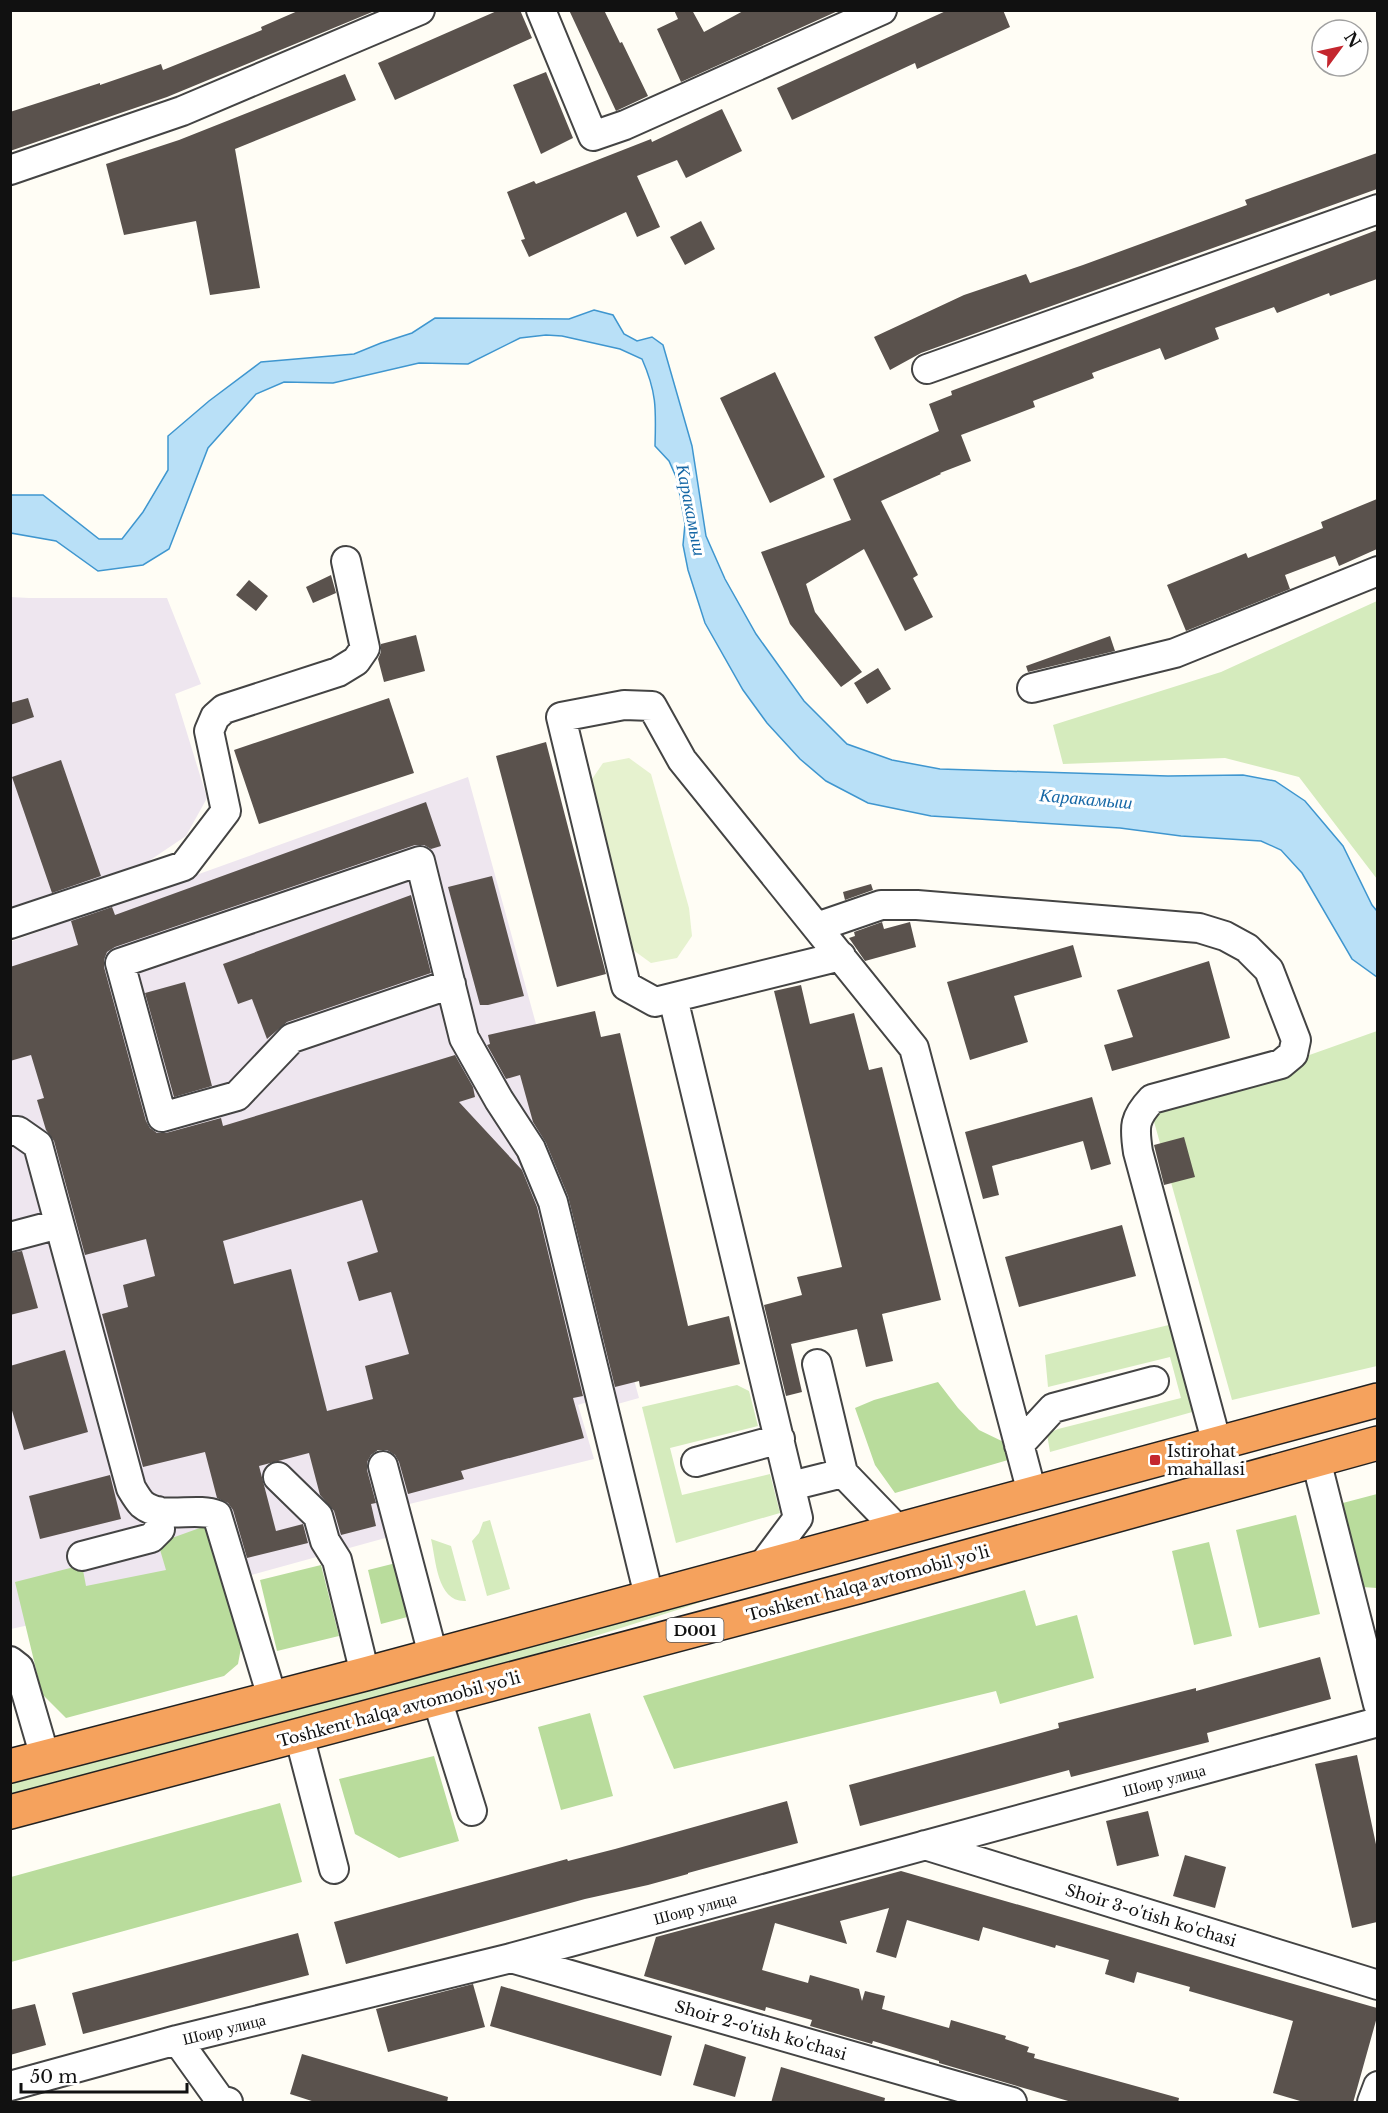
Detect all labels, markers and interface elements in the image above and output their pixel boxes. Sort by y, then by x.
north arrow [1310,18,1370,78]
text: N [1340,28,1365,52]
water label: Каракамыш [671,461,711,558]
water label: Каракамыш [1038,784,1133,814]
place label: Istirohat mahallasi [1167,1441,1245,1479]
marker: Istirohat mahallasi [1148,1453,1162,1467]
street label: Toshkent halqa avtomobil yo'li [744,1541,992,1625]
road number: D001 [666,1618,724,1642]
street label: Toshkent halqa avtomobil yo'li [275,1667,523,1751]
street label: Шоир улица [1120,1759,1208,1801]
street label: Shoir 3-o'tish ko'chasi [1063,1879,1240,1951]
street label: Шоир улица [651,1887,739,1929]
street label: Shoir 2-o'tish ko'chasi [673,1996,850,2064]
street label: Шоир улица [180,2009,268,2049]
scale bar [21,2056,188,2094]
text: 50 m [30,2066,78,2088]

